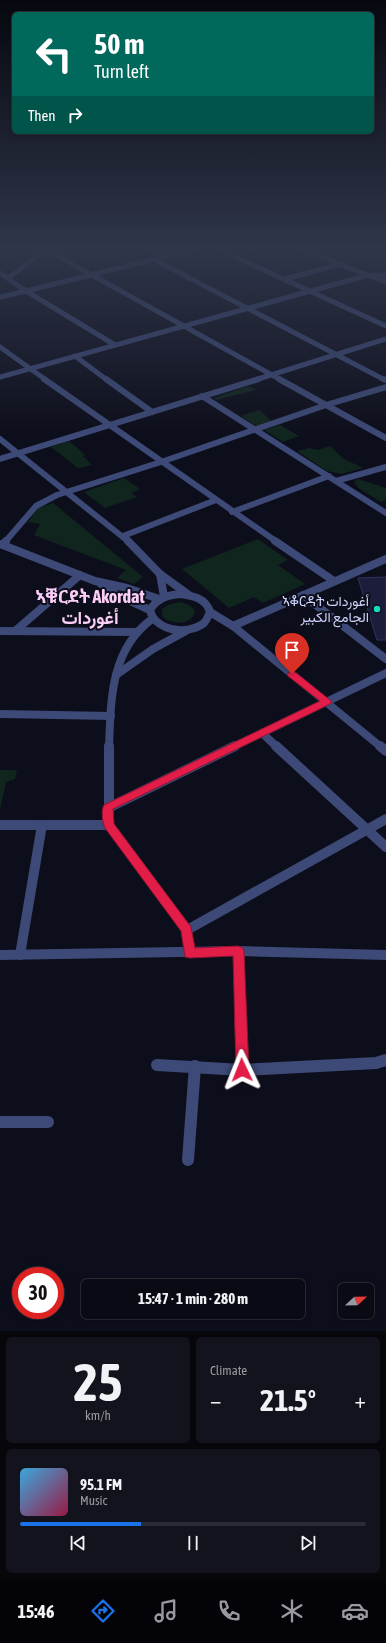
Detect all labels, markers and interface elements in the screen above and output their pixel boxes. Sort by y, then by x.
icon: left [28,28,80,80]
text: 50 m [94,28,144,60]
text: Turn left [94,61,149,82]
icon: right [64,104,86,126]
text: Then [28,107,56,124]
district label: ኣቑርደት Akordat أغوردات [35,586,145,629]
place label: ኣቆርዳት أغوردات الجامع الكبير [282,593,369,628]
marker: ኣቆርዳት أغوردات الجامع الكبير [372,604,382,614]
pin [275,633,309,674]
icon: arrive [281,639,303,661]
position arrow [221,1049,263,1091]
speed limit sign: 30 [12,1267,64,1319]
north arrow [338,1283,374,1319]
map controls [338,1283,374,1319]
text: 15:47 · 1 min · 280 m [138,1290,248,1307]
text: 25 [74,1352,122,1412]
text: Climate [210,1363,247,1378]
text: 21.5° [260,1383,316,1417]
text: − [210,1387,221,1413]
text: + [355,1387,366,1413]
text: km/h [85,1408,111,1423]
text: 95.1 FM [80,1476,122,1493]
text: Music [80,1493,107,1508]
icon: previous [67,1532,89,1554]
icon: pause [182,1532,204,1554]
icon: next [297,1532,319,1554]
icon: directions [89,1597,117,1625]
icon: music [152,1597,180,1625]
icon: phone [215,1597,243,1625]
icon: climate [278,1597,306,1625]
icon: car [341,1597,369,1625]
text: 15:46 [17,1601,54,1622]

